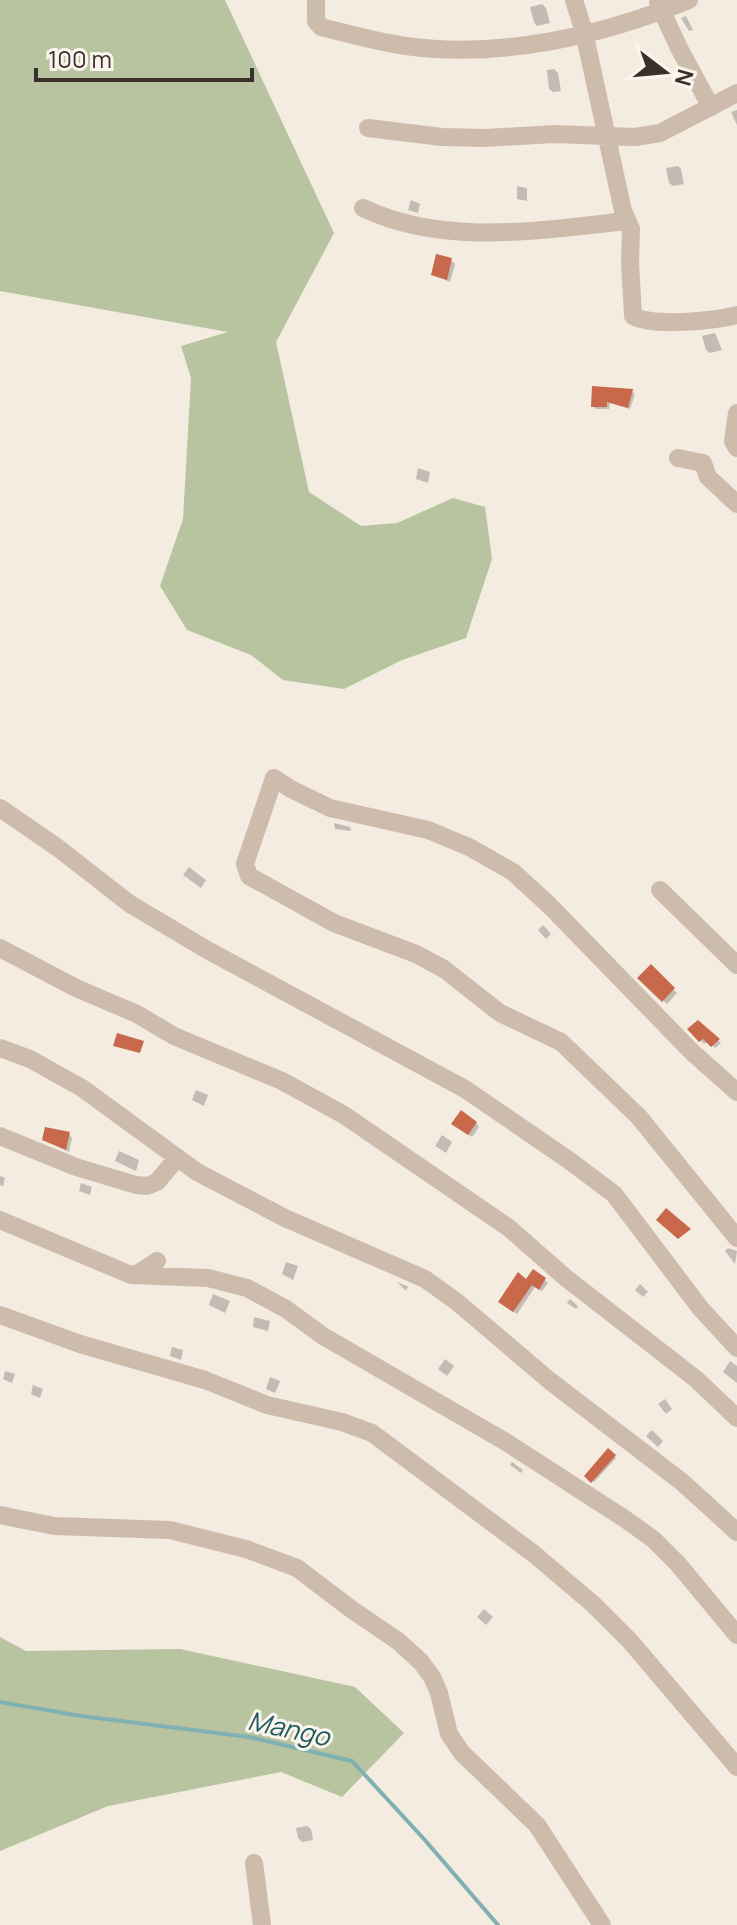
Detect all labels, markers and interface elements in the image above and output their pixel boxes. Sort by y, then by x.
scale bar [36,32,252,82]
north arrow [625,32,705,112]
text: 100 m [48,42,112,75]
text: N [668,66,701,89]
water label: Mango [245,1702,335,1755]

